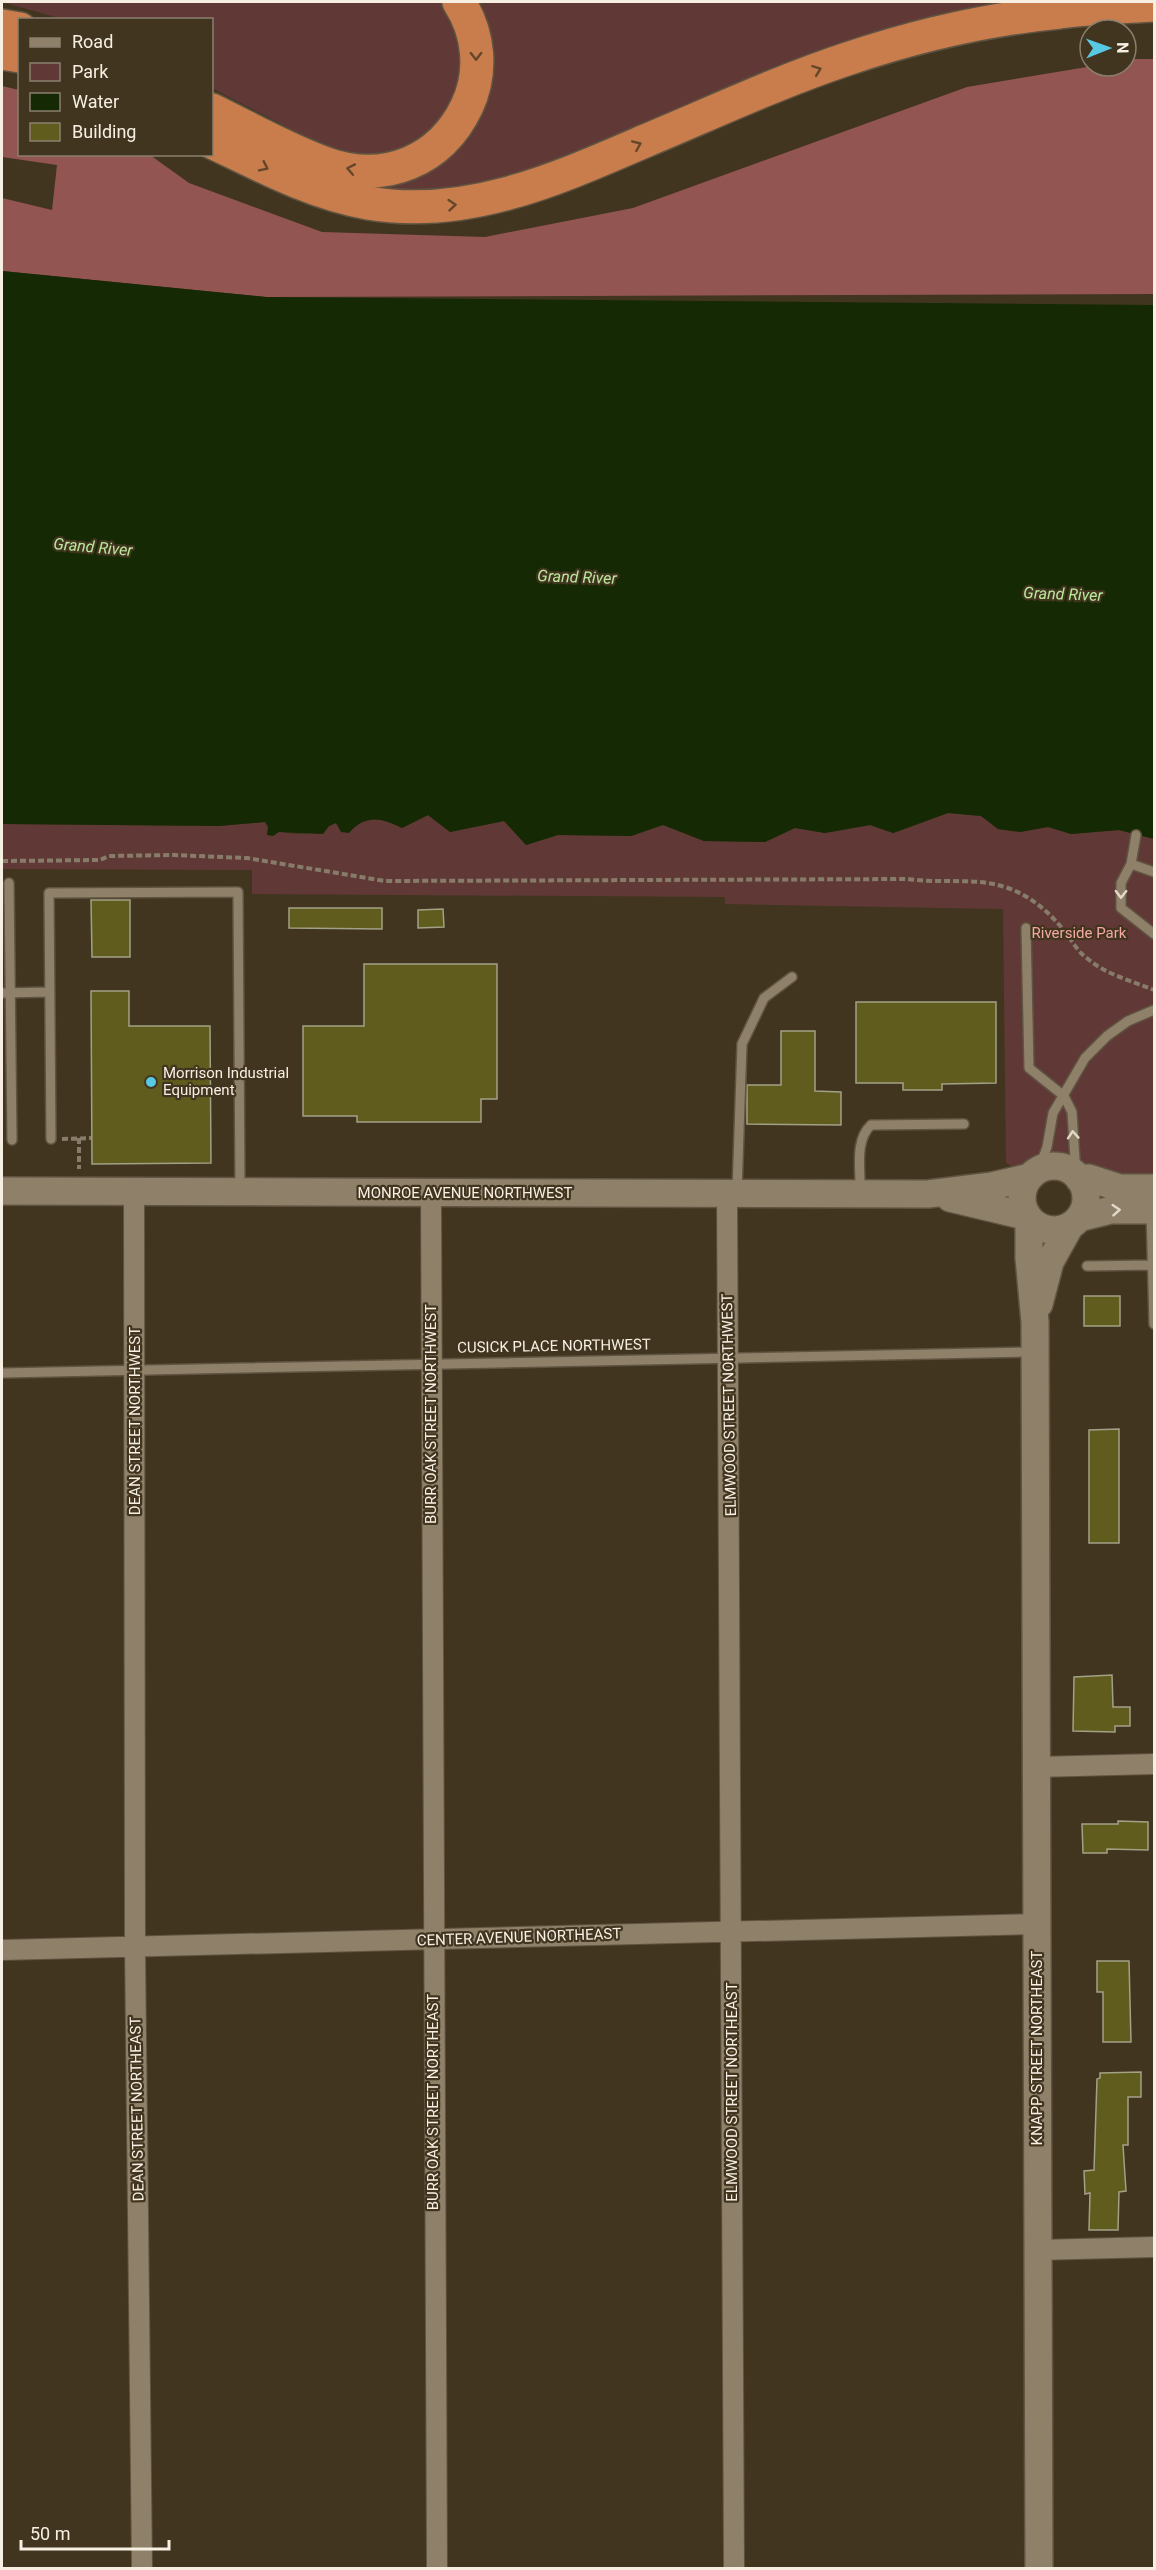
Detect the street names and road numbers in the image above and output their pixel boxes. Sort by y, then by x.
street label: MONROE AVENUE NORTHWEST [358,1184,572,1202]
street label: ELMWOOD STREET NORTHWEST [718,1293,740,1517]
street label: BURR OAK STREET NORTHWEST [422,1304,440,1524]
street label: DEAN STREET NORTHWEST [126,1327,144,1515]
street label: CUSICK PLACE NORTHWEST [457,1335,651,1357]
street label: CENTER AVENUE NORTHEAST [416,1924,622,1950]
street label: KNAPP STREET NORTHEAST [1028,1951,1046,2145]
street label: ELMWOOD STREET NORTHEAST [723,1982,741,2202]
street label: BURR OAK STREET NORTHEAST [424,1994,442,2210]
street label: DEAN STREET NORTHEAST [126,2016,148,2202]

